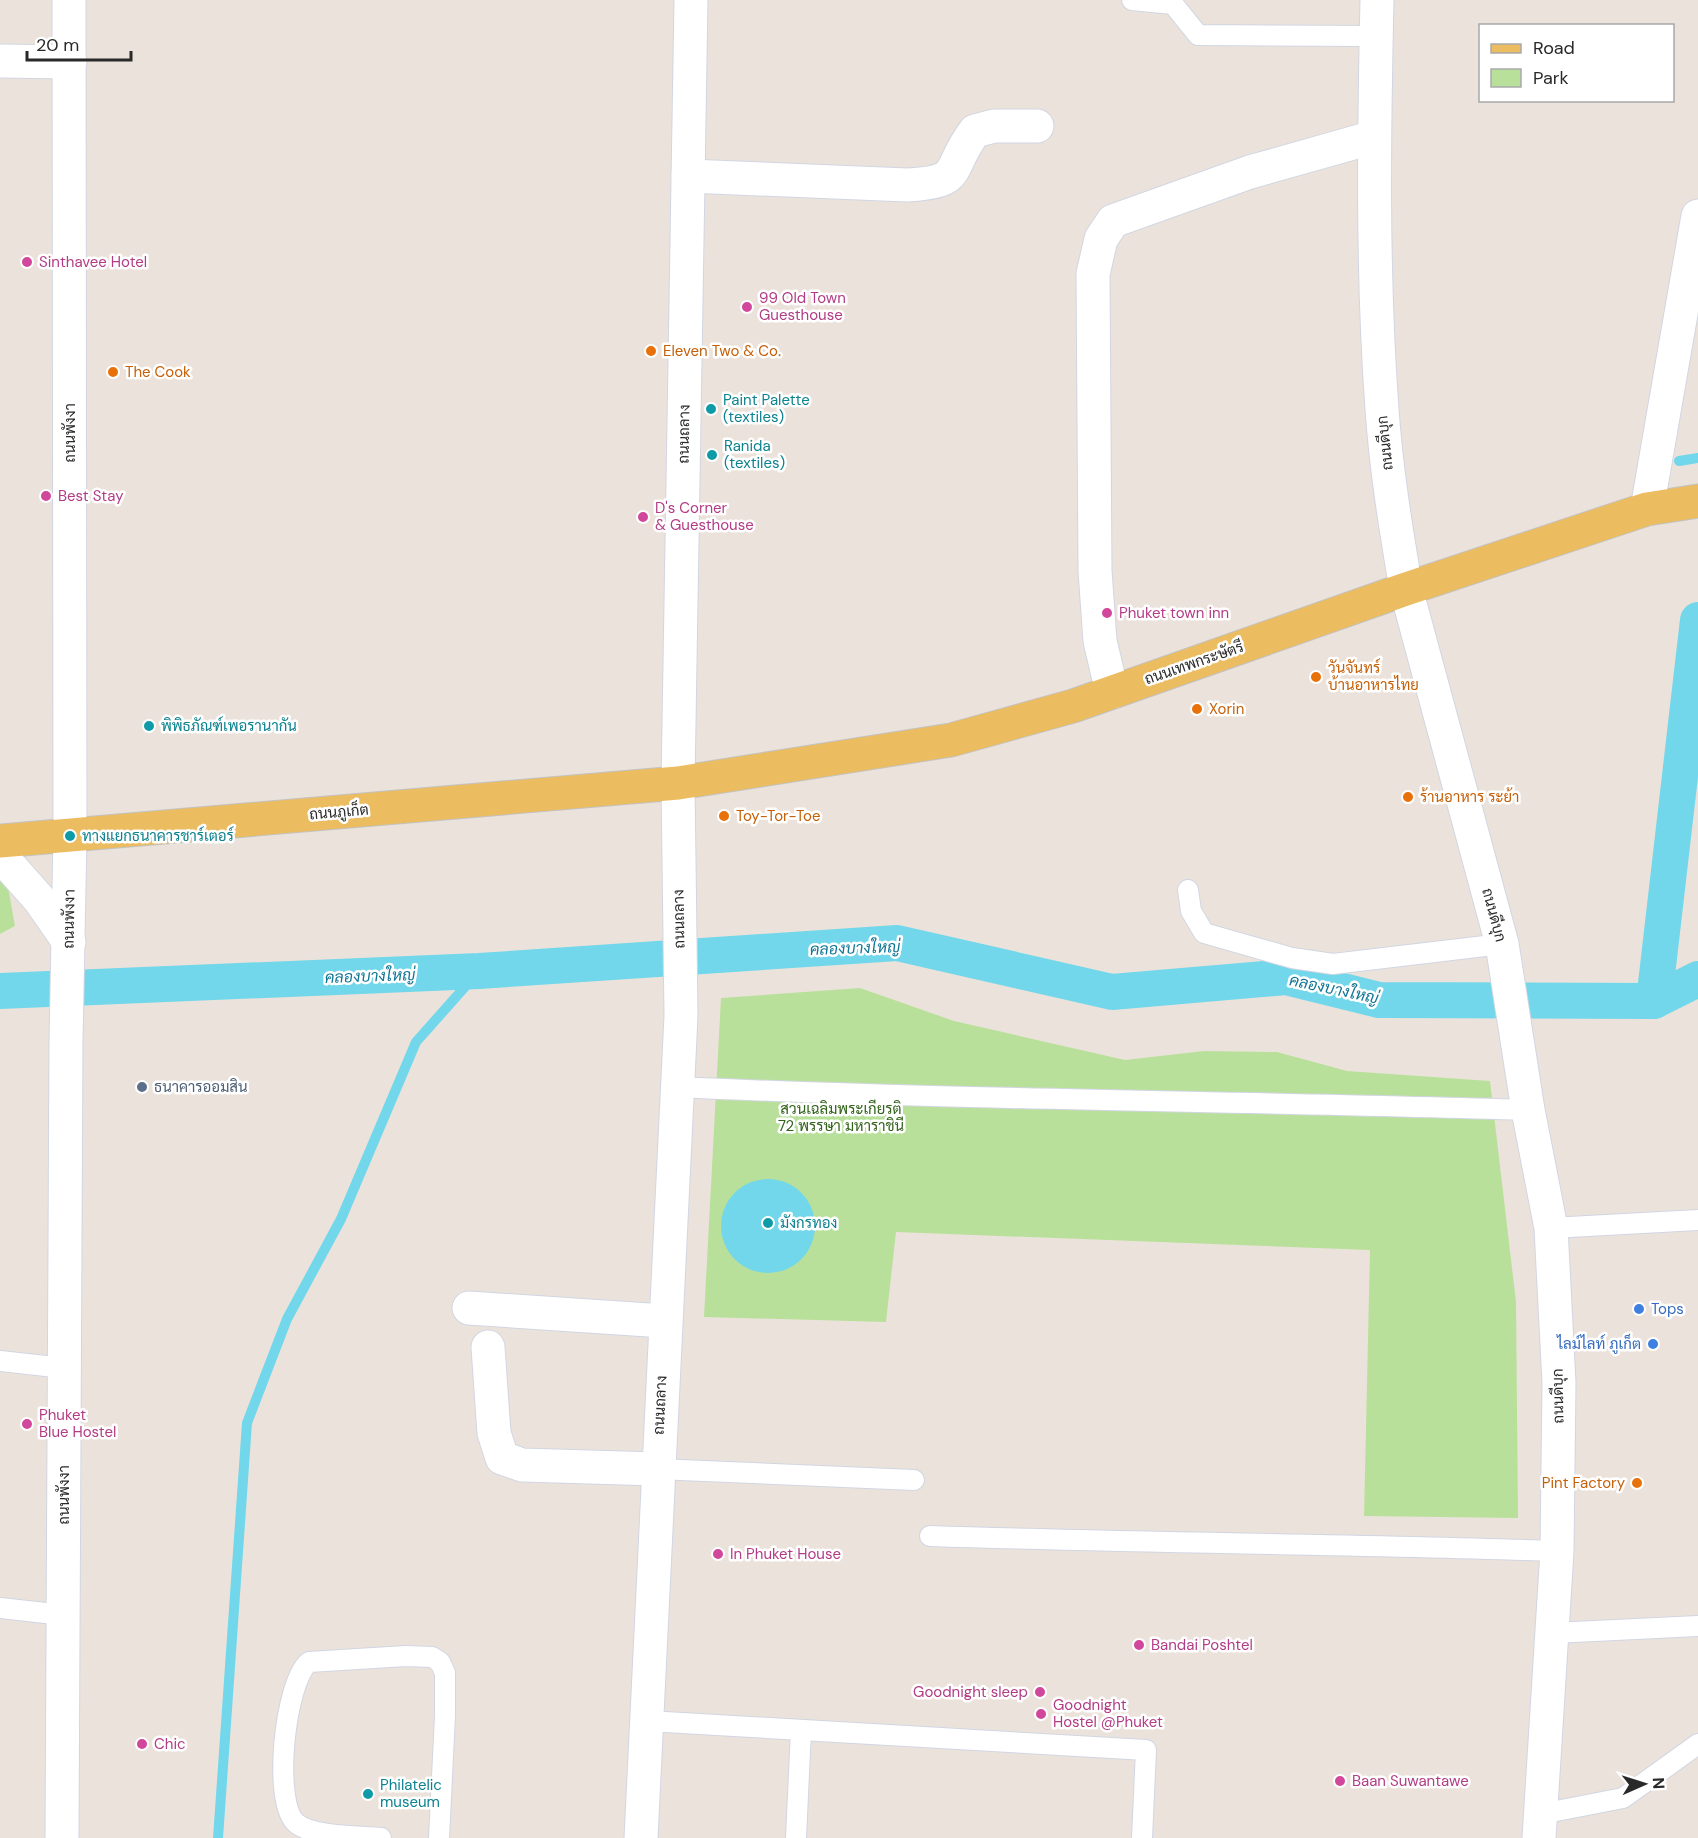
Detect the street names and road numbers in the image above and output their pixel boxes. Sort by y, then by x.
street label: ถนนพังงา [60,403,80,463]
street label: ถนนถลาง [673,404,695,464]
street label: ถนนดีบุก [1372,414,1399,471]
street label: ถนนเทพกระษัตรี [1142,637,1246,689]
street label: ถนนภูเก็ต [308,798,369,825]
street label: ถนนดีบุก [1476,886,1511,944]
street label: ถนนพังงา [58,889,80,949]
street label: ถนนถลาง [668,889,690,949]
street label: ถนนดีบุก [1548,1368,1569,1424]
street label: ถนนถลาง [648,1375,672,1435]
street label: ถนนพังงา [54,1465,74,1525]

